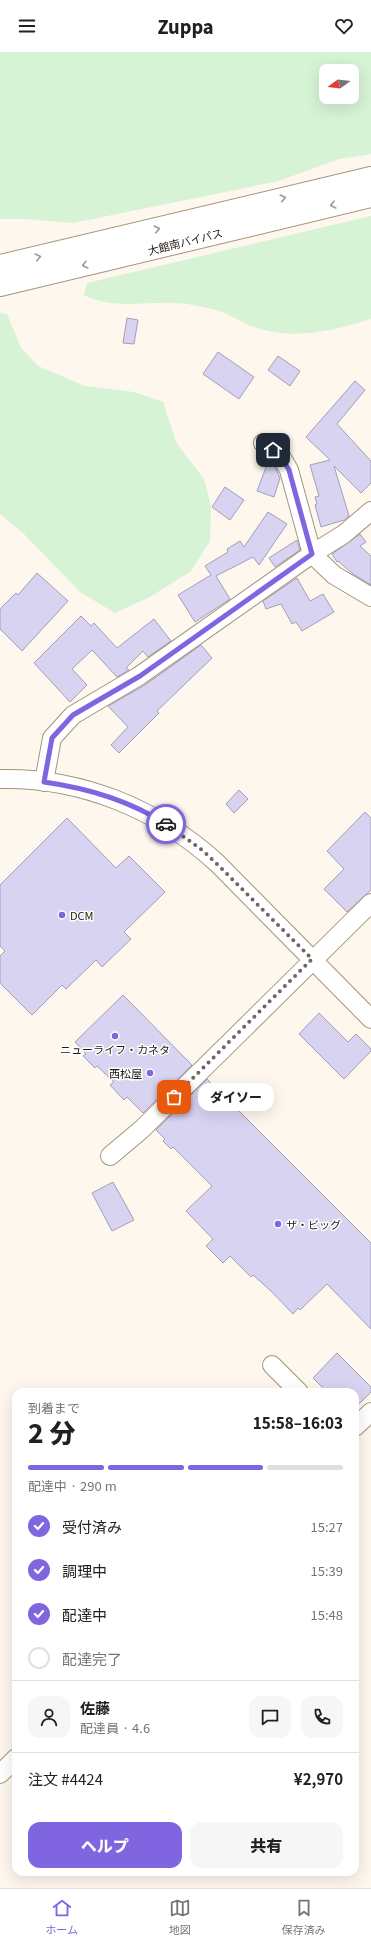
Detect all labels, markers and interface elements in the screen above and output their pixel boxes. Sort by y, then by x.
text: Zuppa [157,13,214,39]
icon: menu [16,15,38,37]
icon: heart [333,15,355,37]
north arrow [319,64,359,104]
map controls [319,64,359,104]
one-way arrow [280,195,287,203]
one-way arrow [330,201,336,209]
street label: 大館南バイパス [146,224,224,258]
one-way arrow [154,225,160,233]
one-way arrow [34,253,41,262]
one-way arrow [82,260,89,269]
pin [256,433,290,467]
icon: home [262,439,284,461]
courier [146,804,186,844]
icon: car [155,813,177,835]
place label: DCM [70,907,94,923]
marker: DCM [57,910,67,920]
marker: ニューライフ・カネタ [110,1031,120,1041]
place label: ニューライフ・カネタ [60,1041,170,1057]
place label: 西松屋 [109,1065,142,1081]
marker: 西松屋 [145,1068,155,1078]
pin [157,1080,191,1114]
callout: ダイソー [198,1083,274,1111]
icon: bag [163,1086,185,1108]
text: ダイソー [210,1087,262,1106]
place label: ザ・ビッグ [286,1216,341,1232]
marker: ザ・ビッグ [273,1219,283,1229]
text: 到着まで [28,1398,80,1417]
text: 15:58–16:03 [253,1412,343,1433]
text: 2 分 [28,1413,76,1450]
text: 配達中 · 290 m [28,1476,117,1495]
icon: check [28,1515,50,1537]
text: 受付済み [62,1516,122,1537]
text: 15:27 [311,1517,343,1536]
icon: check [28,1559,50,1581]
text: 調理中 [62,1560,107,1581]
text: 15:39 [311,1561,343,1580]
icon: check [28,1603,50,1625]
text: 配達中 [62,1604,107,1625]
text: 15:48 [311,1605,343,1624]
text: 配達完了 [62,1648,122,1669]
button: person [28,1696,70,1738]
button: chat [249,1696,291,1738]
button: phone [301,1696,343,1738]
text: 佐藤 [80,1697,110,1718]
text: 配達員 · 4.6 [80,1718,150,1737]
text: 注文 #4424 [28,1768,103,1789]
text: ¥2,970 [294,1768,343,1789]
button: ヘルプ [28,1822,182,1868]
button: 共有 [190,1822,343,1868]
tab: ホーム [45,1897,78,1937]
tab: 地図 [169,1897,191,1937]
tab: 保存済み [282,1897,326,1937]

